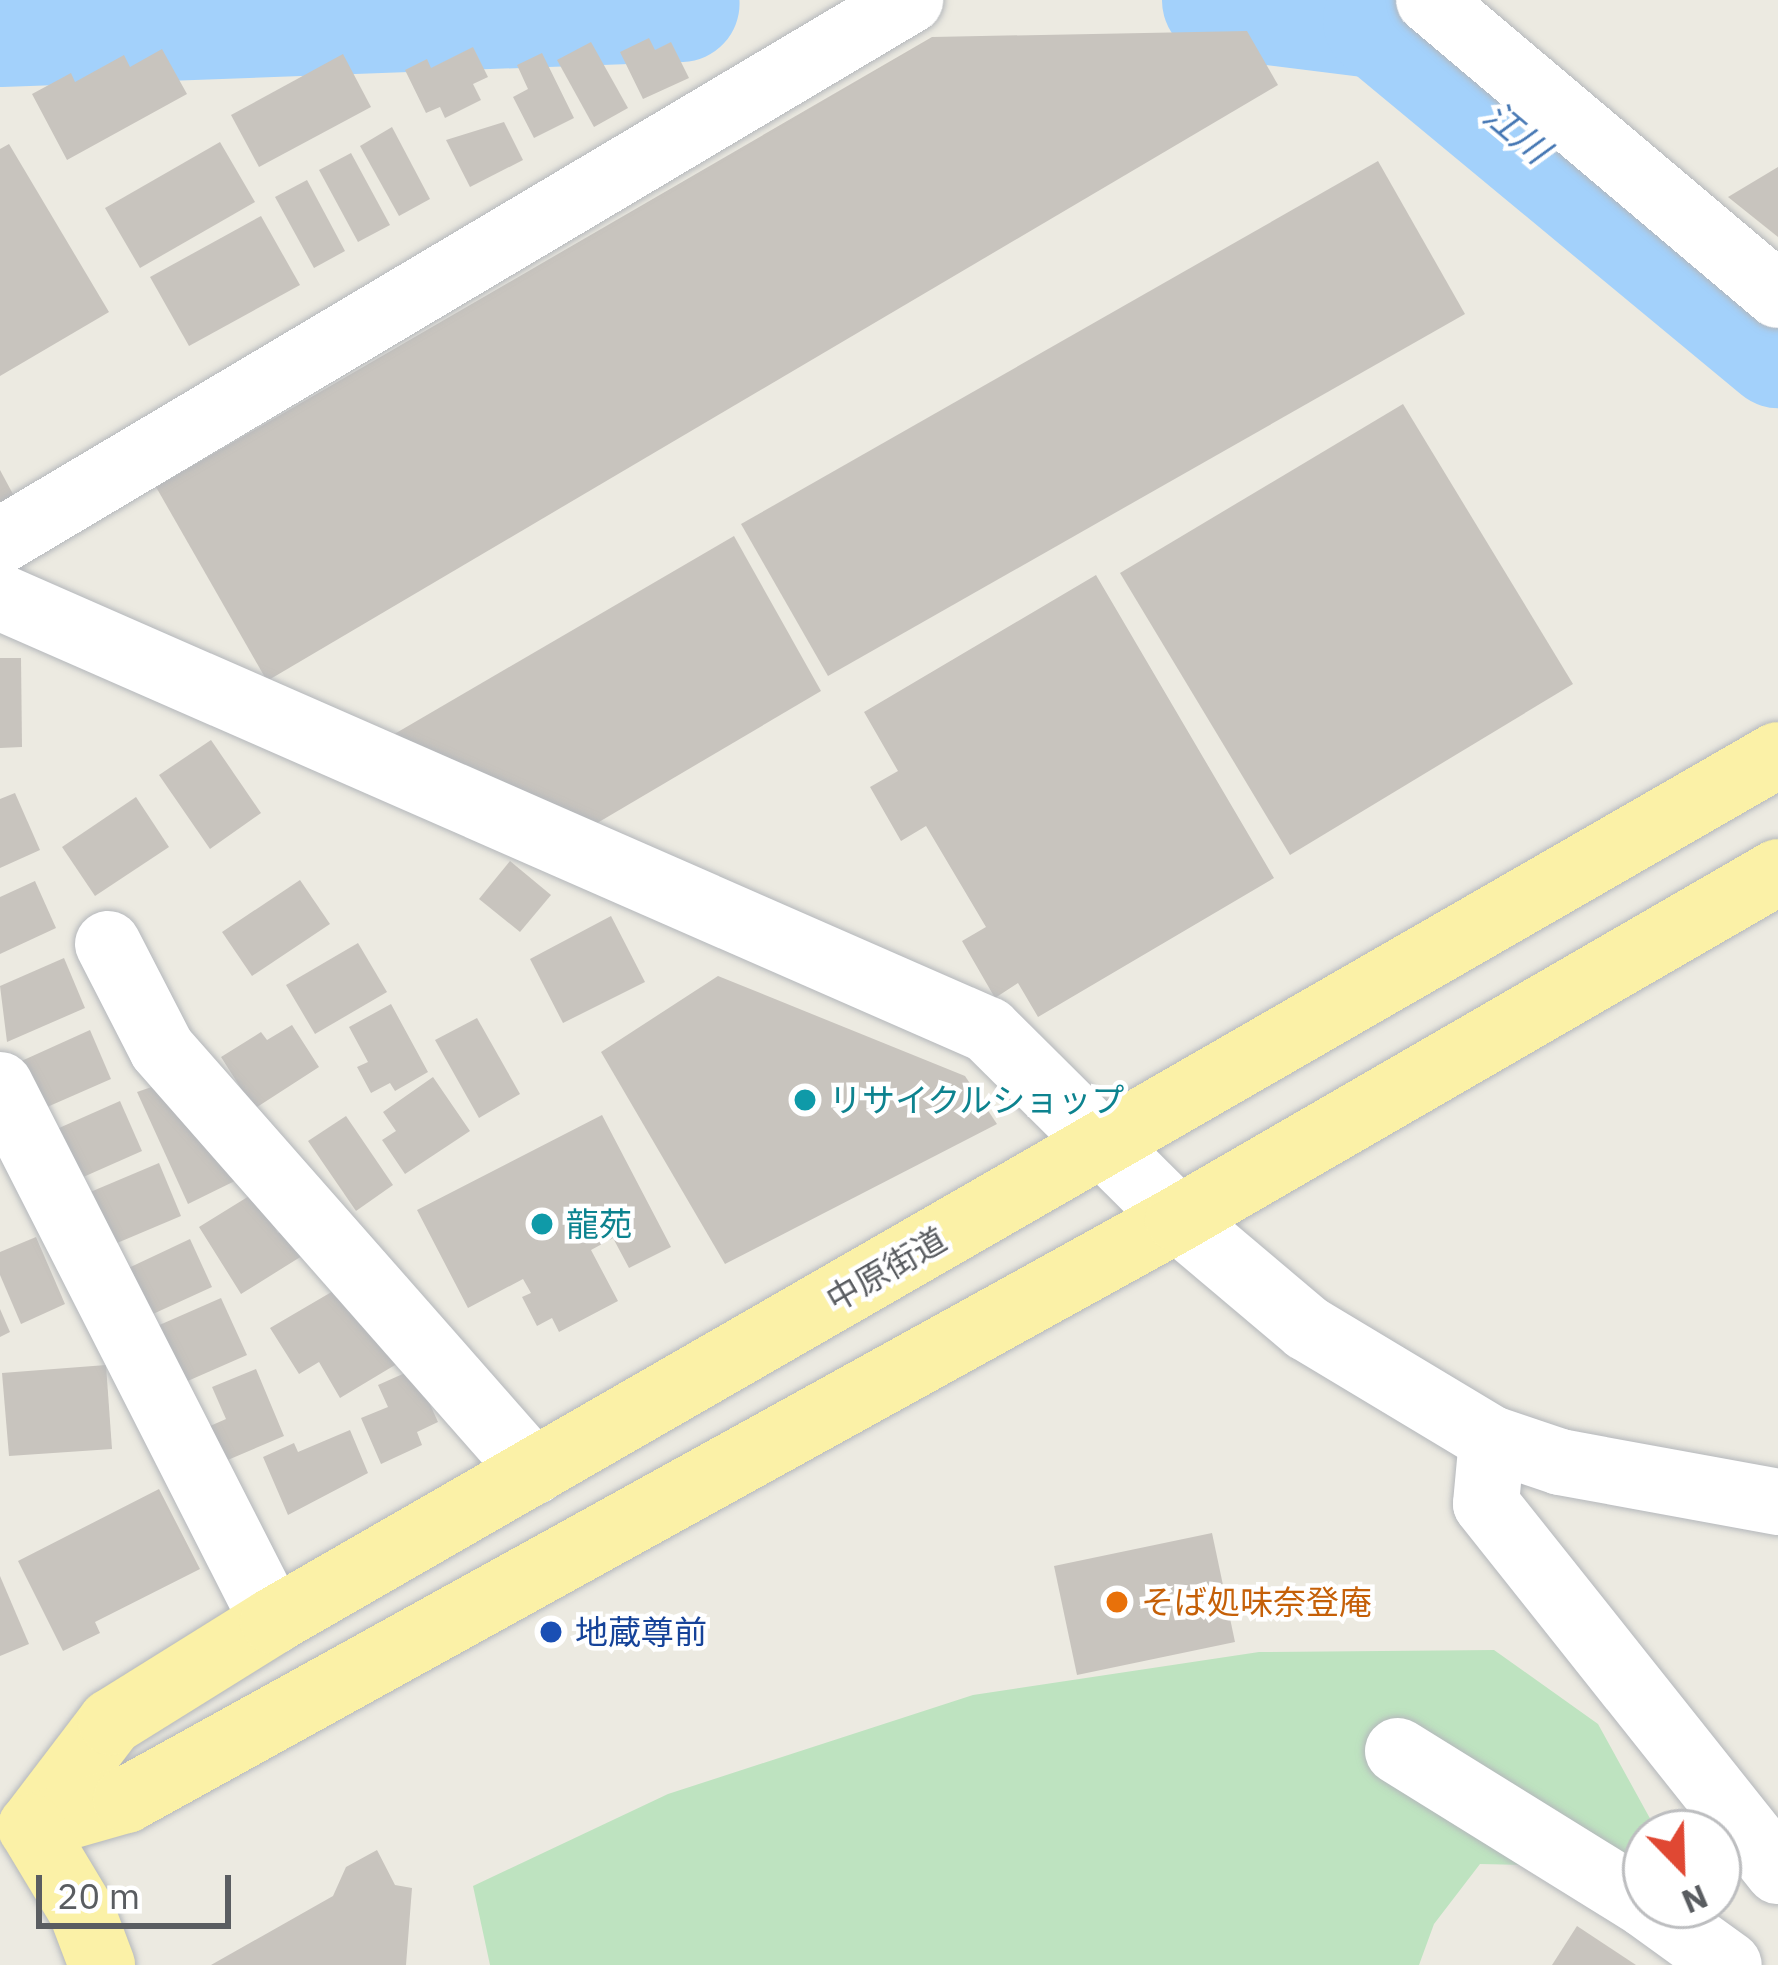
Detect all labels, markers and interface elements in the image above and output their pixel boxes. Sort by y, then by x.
water label: 江川 [1476,92,1558,172]
place label: リサイクルショップ [829,1080,1126,1120]
marker: リサイクルショップ [792,1087,818,1113]
place label: 龍苑 [566,1204,632,1244]
marker: 龍苑 [529,1211,555,1237]
street label: 中原街道 [819,1219,953,1319]
place label: そば処味奈登庵 [1141,1582,1372,1622]
marker: そば処味奈登庵 [1104,1589,1130,1615]
place label: 地蔵尊前 [575,1612,707,1652]
marker: 地蔵尊前 [538,1619,564,1645]
north arrow [1622,1809,1742,1929]
scale bar [42,1851,237,1925]
text: 20 m [57,1872,140,1919]
text: N [1676,1875,1714,1924]

